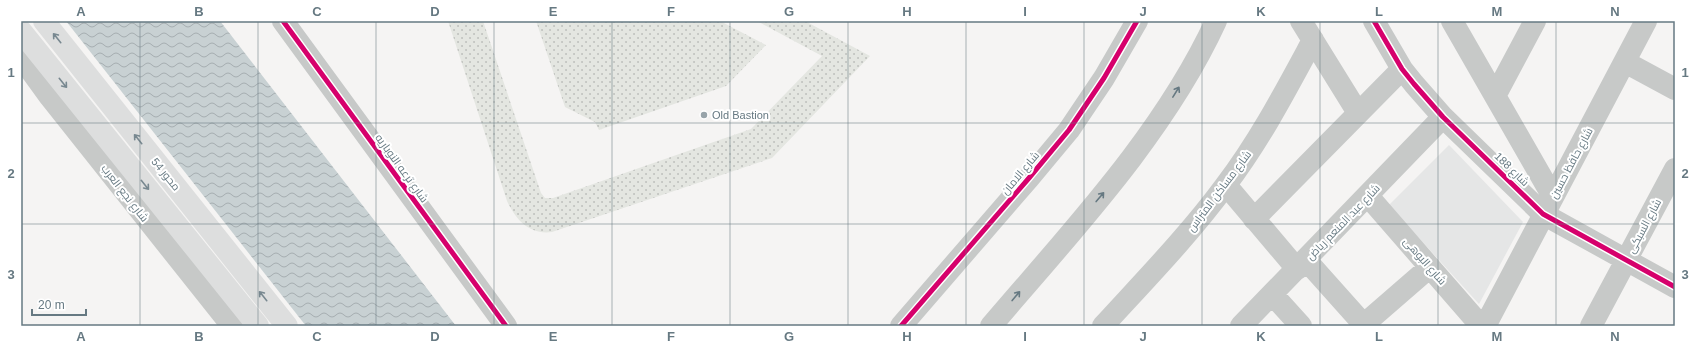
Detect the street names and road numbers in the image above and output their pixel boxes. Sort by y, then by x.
street label: شارع حافظ حسين [1547,125,1597,202]
street label: شارع ترعه النوباريه [372,132,431,206]
street label: شارع مساكن المتراس [1185,148,1255,235]
street label: شارع الامان [999,149,1043,198]
street label: شارع 188 [1491,150,1532,190]
street label: محور 54 [149,155,183,193]
street label: شارع نجع العرب [97,162,151,225]
street label: شارع عبد المنعم رياض [1304,182,1384,264]
street label: شارع السبكى [1625,197,1665,256]
street label: شارع البوهى [1400,235,1449,288]

